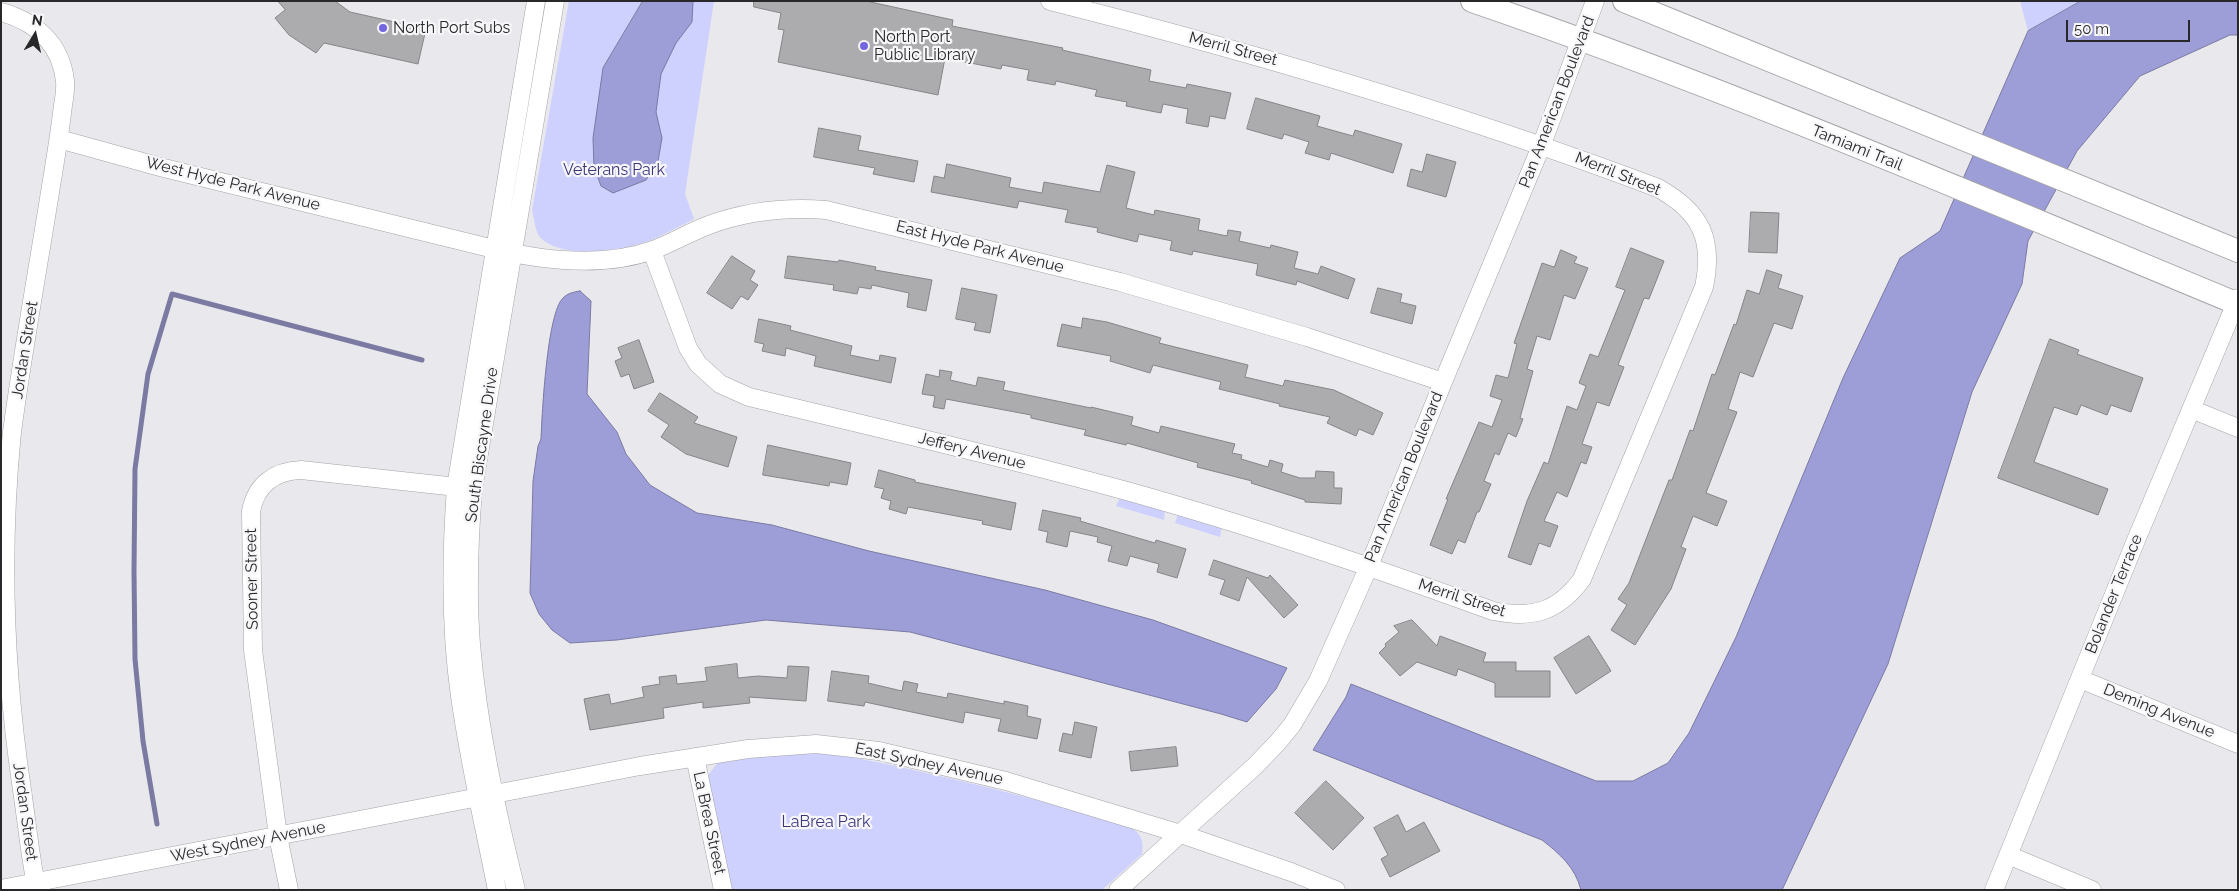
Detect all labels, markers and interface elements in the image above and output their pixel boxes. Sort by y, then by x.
north arrow [10,10,60,60]
scale bar [2069,10,2193,42]
text: N [31,11,44,29]
street label: Pan American Boulevard [1515,13,1599,191]
place label: North Port Subs [393,18,510,38]
text: 50 m [2074,20,2109,38]
marker: North Port Subs [377,22,389,34]
place label: North Port Public Library [874,27,975,65]
street label: Merril Street [1187,28,1279,70]
marker: North Port Public Library [858,40,870,52]
street label: Tamiami Trail [1809,121,1905,175]
street label: Merril Street [1572,148,1664,200]
street label: West Hyde Park Avenue [144,153,322,215]
park label: Veterans Park [563,160,665,180]
street label: East Hyde Park Avenue [894,217,1066,277]
street label: Jordan Street [8,300,42,400]
street label: South Biscayne Drive [462,366,502,524]
street label: Pan American Boulevard [1361,389,1447,565]
street label: Jeffery Avenue [916,428,1028,474]
street label: Sooner Street [242,528,262,630]
street label: Bolander Terrace [2081,532,2147,656]
street label: Merril Street [1416,575,1508,621]
street label: Deming Avenue [2100,680,2218,742]
street label: East Sydney Avenue [853,739,1005,789]
street label: Jordan Street [9,762,41,862]
street label: La Brea Street [689,770,729,876]
park label: LaBrea Park [782,812,870,832]
street label: West Sydney Avenue [169,818,327,866]

